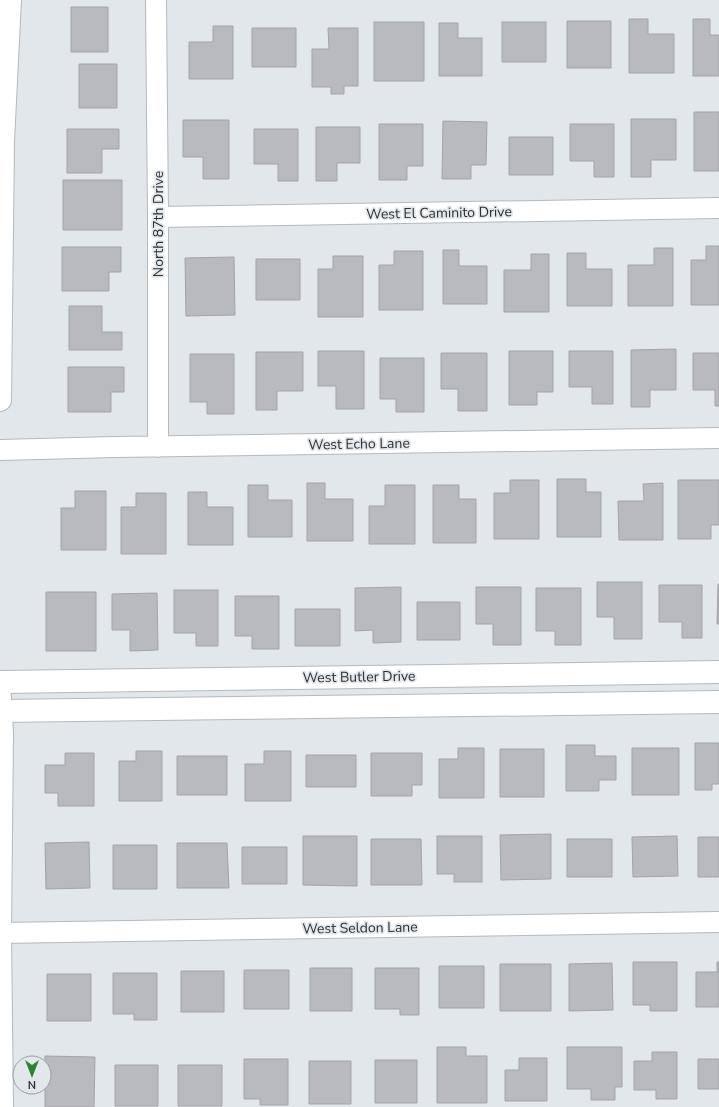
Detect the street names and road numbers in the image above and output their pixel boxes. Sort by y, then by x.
street label: North 87th Drive [149,171,168,277]
street label: West El Caminito Drive [366,202,512,224]
street label: West Echo Lane [308,434,410,454]
street label: West Butler Drive [302,667,416,687]
street label: West Seldon Lane [302,917,418,939]

